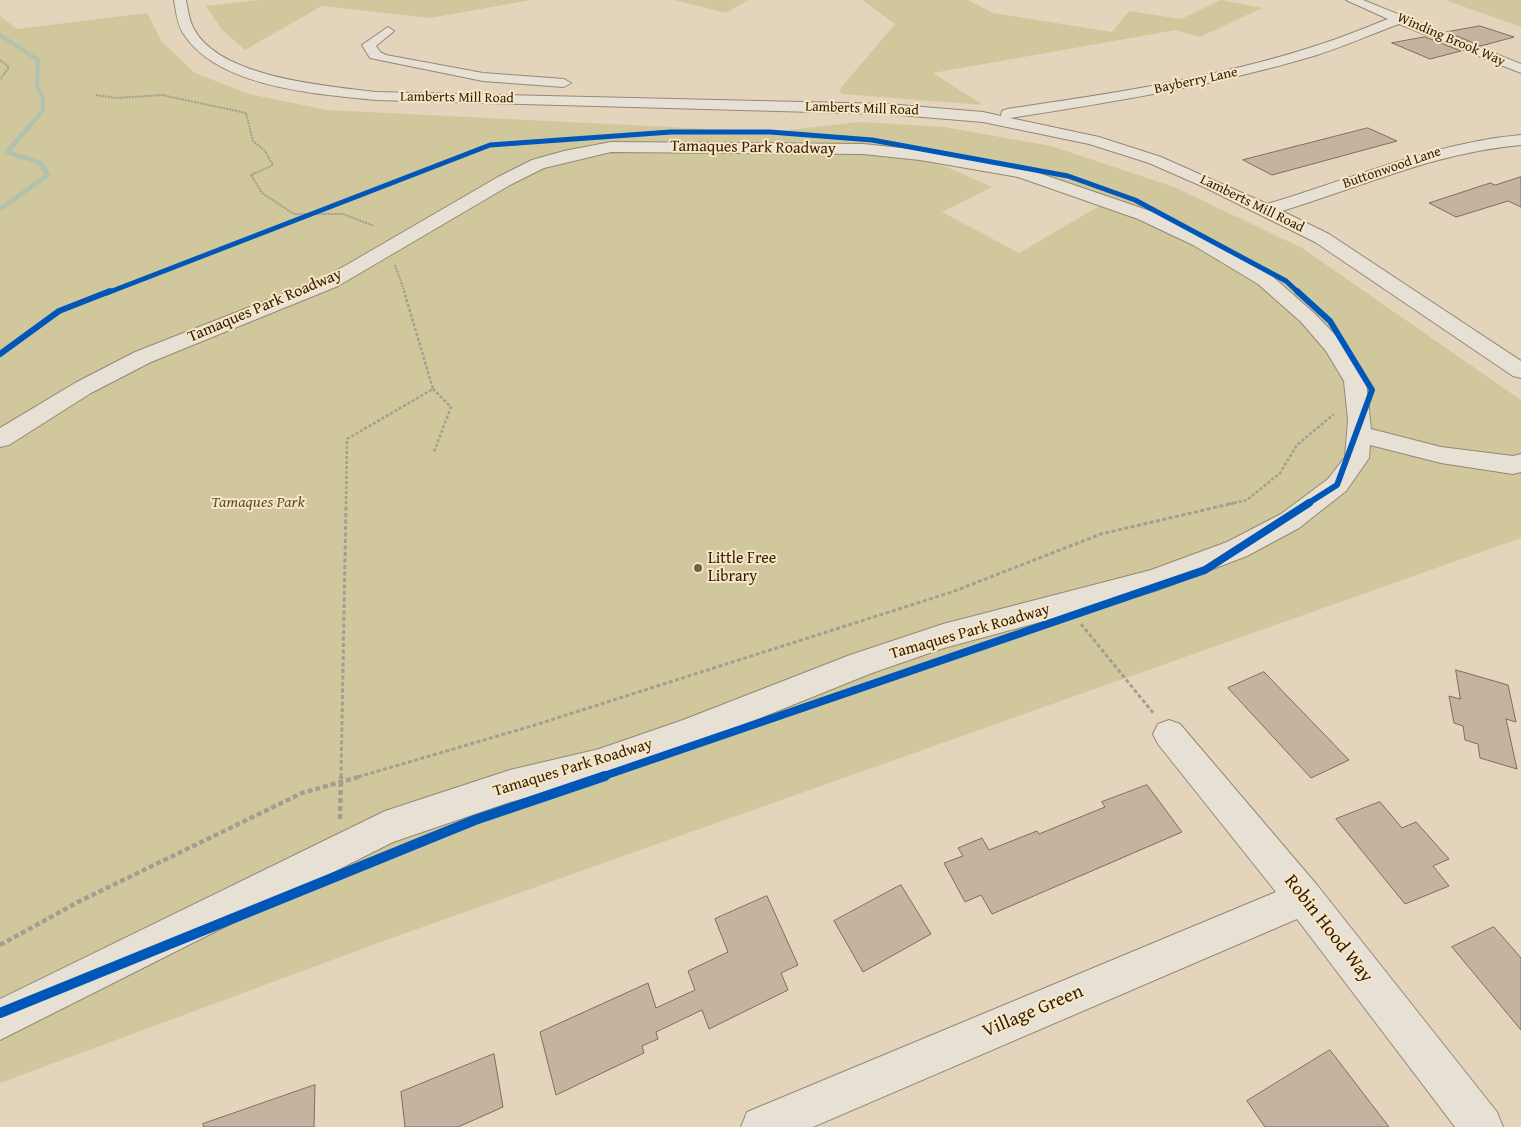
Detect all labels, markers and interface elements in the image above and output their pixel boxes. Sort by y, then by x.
street label: Winding Brook Way [1394,10,1508,70]
street label: Bayberry Lane [1153,64,1239,98]
street label: Lamberts Mill Road [400,89,514,107]
street label: Lamberts Mill Road [805,99,919,119]
street label: Tamaques Park Roadway [670,137,836,159]
street label: Buttonwood Lane [1341,143,1443,193]
street label: Lamberts Mill Road [1197,172,1307,236]
street label: Tamaques Park Roadway [185,265,345,347]
park label: Tamaques Park [211,493,305,513]
place label: Little Free Library [708,549,776,587]
marker: Little Free Library [692,562,704,574]
street label: Tamaques Park Roadway [888,600,1052,664]
street label: Tamaques Park Roadway [491,735,655,801]
street label: Robin Hood Way [1279,870,1377,988]
street label: Village Green [979,981,1087,1043]

